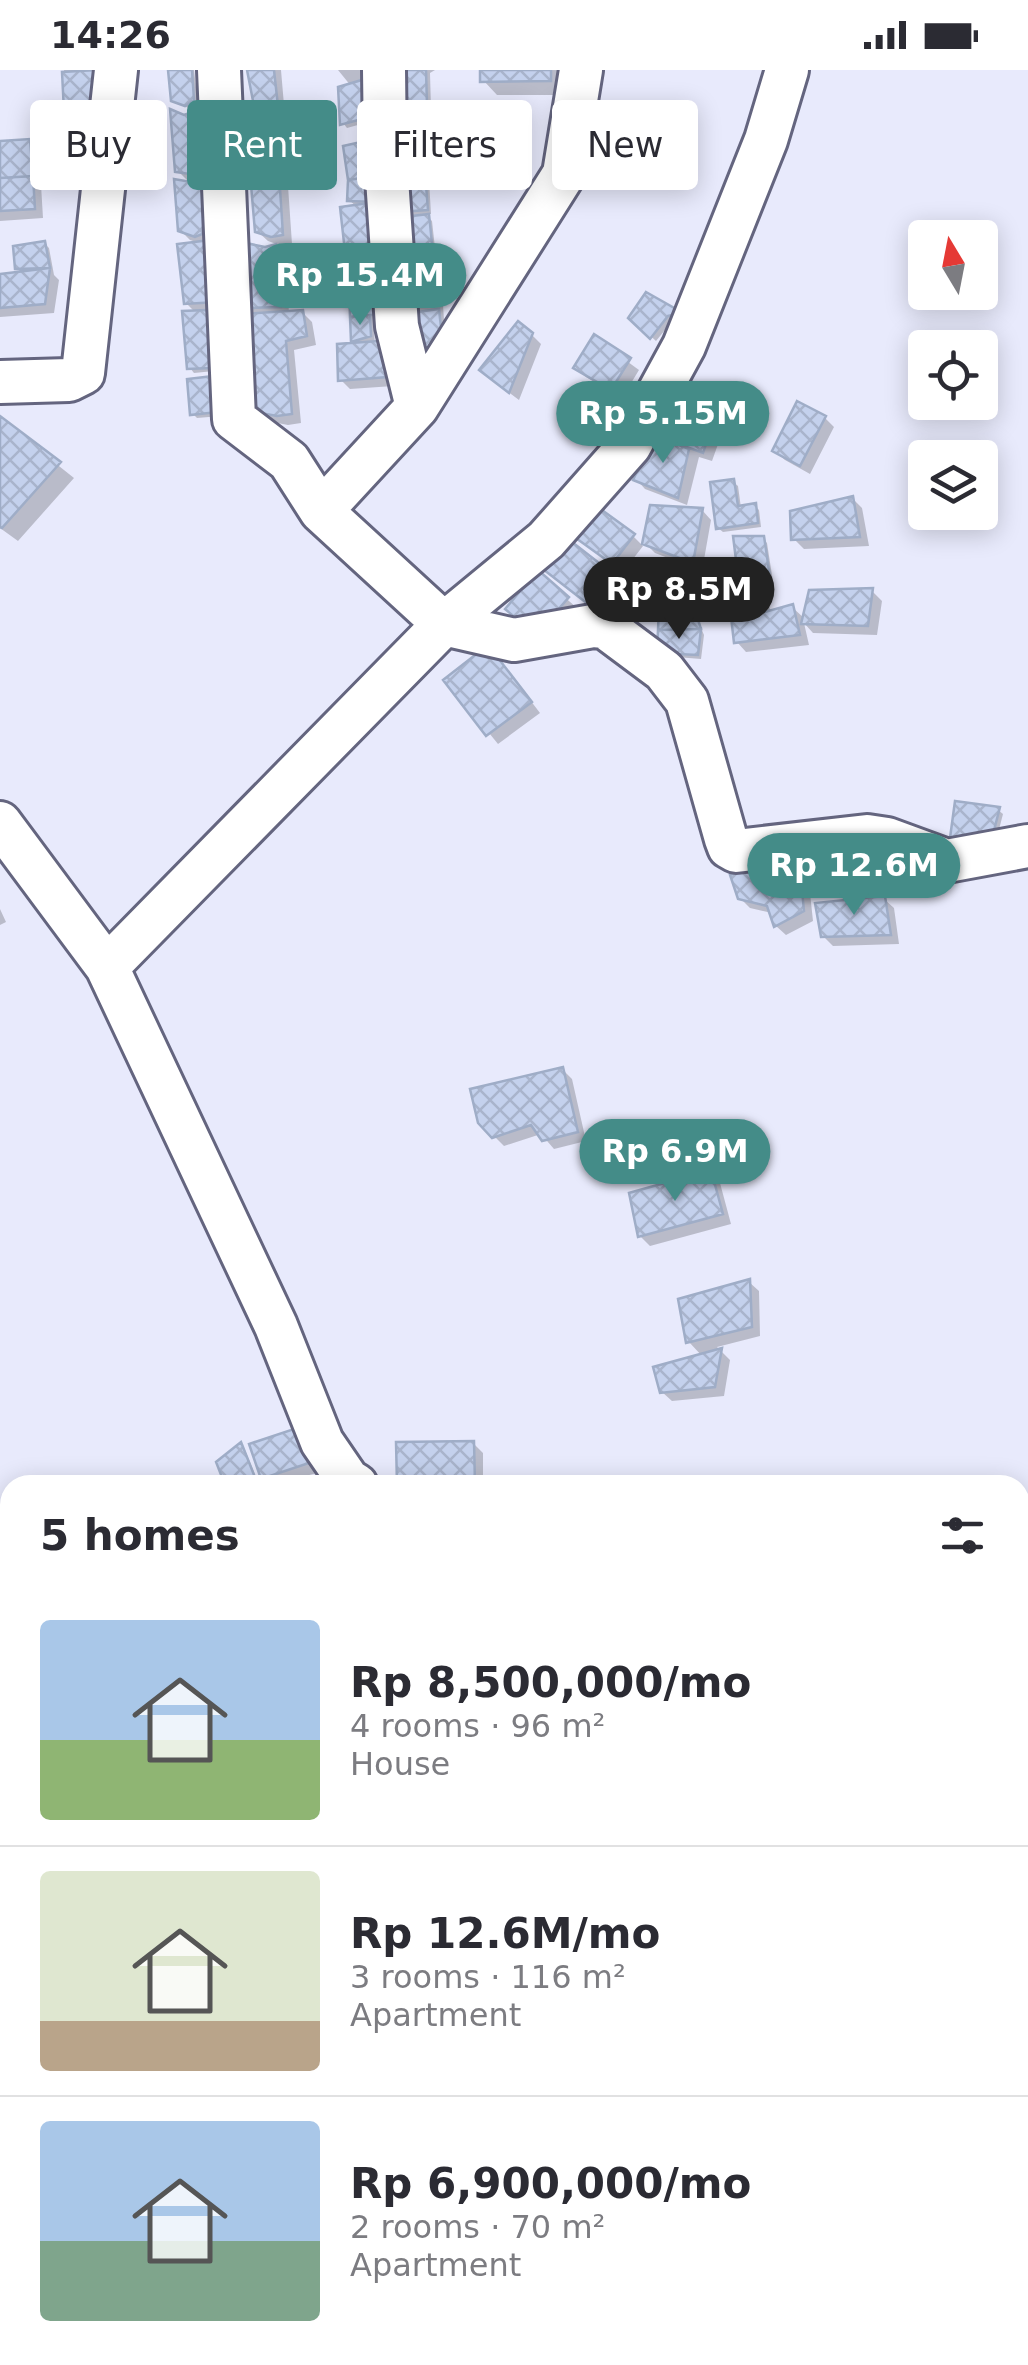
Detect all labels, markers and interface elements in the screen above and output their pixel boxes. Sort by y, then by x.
text: 14:26 [50,13,171,57]
chip: Buy [30,100,167,190]
chip: Rent [187,100,337,190]
chip: Filters [357,100,532,190]
chip: New [552,100,698,190]
north arrow [908,220,998,310]
map controls [908,220,998,530]
pin: Rp 15.4M [257,243,463,328]
text: Rp 15.4M [275,256,445,294]
button: locate [908,330,998,420]
pin: Rp 5.15M [560,381,766,466]
text: Rp 5.15M [578,394,748,432]
button: layers [908,440,998,530]
pin: Rp 8.5M [587,557,771,642]
text: Rp 8.5M [605,570,753,608]
pin: Rp 12.6M [751,833,957,918]
text: Rp 12.6M [769,846,939,884]
pin: Rp 6.9M [583,1119,767,1204]
text: Rp 6.9M [601,1132,749,1170]
icon: filters [935,1508,990,1563]
text: 5 homes [40,1511,240,1560]
text: Rp 8,500,000/mo [350,1658,751,1707]
icon: home [120,1660,240,1780]
text: 4 rooms · 96 m² [350,1707,605,1745]
text: House [350,1745,450,1783]
text: Rp 12.6M/mo [350,1909,660,1958]
icon: home [120,1911,240,2031]
text: 3 rooms · 116 m² [350,1958,626,1996]
text: Apartment [350,1996,521,2034]
text: Rp 6,900,000/mo [350,2159,751,2208]
icon: home [120,2161,240,2281]
text: 2 rooms · 70 m² [350,2208,605,2246]
text: Apartment [350,2246,521,2284]

